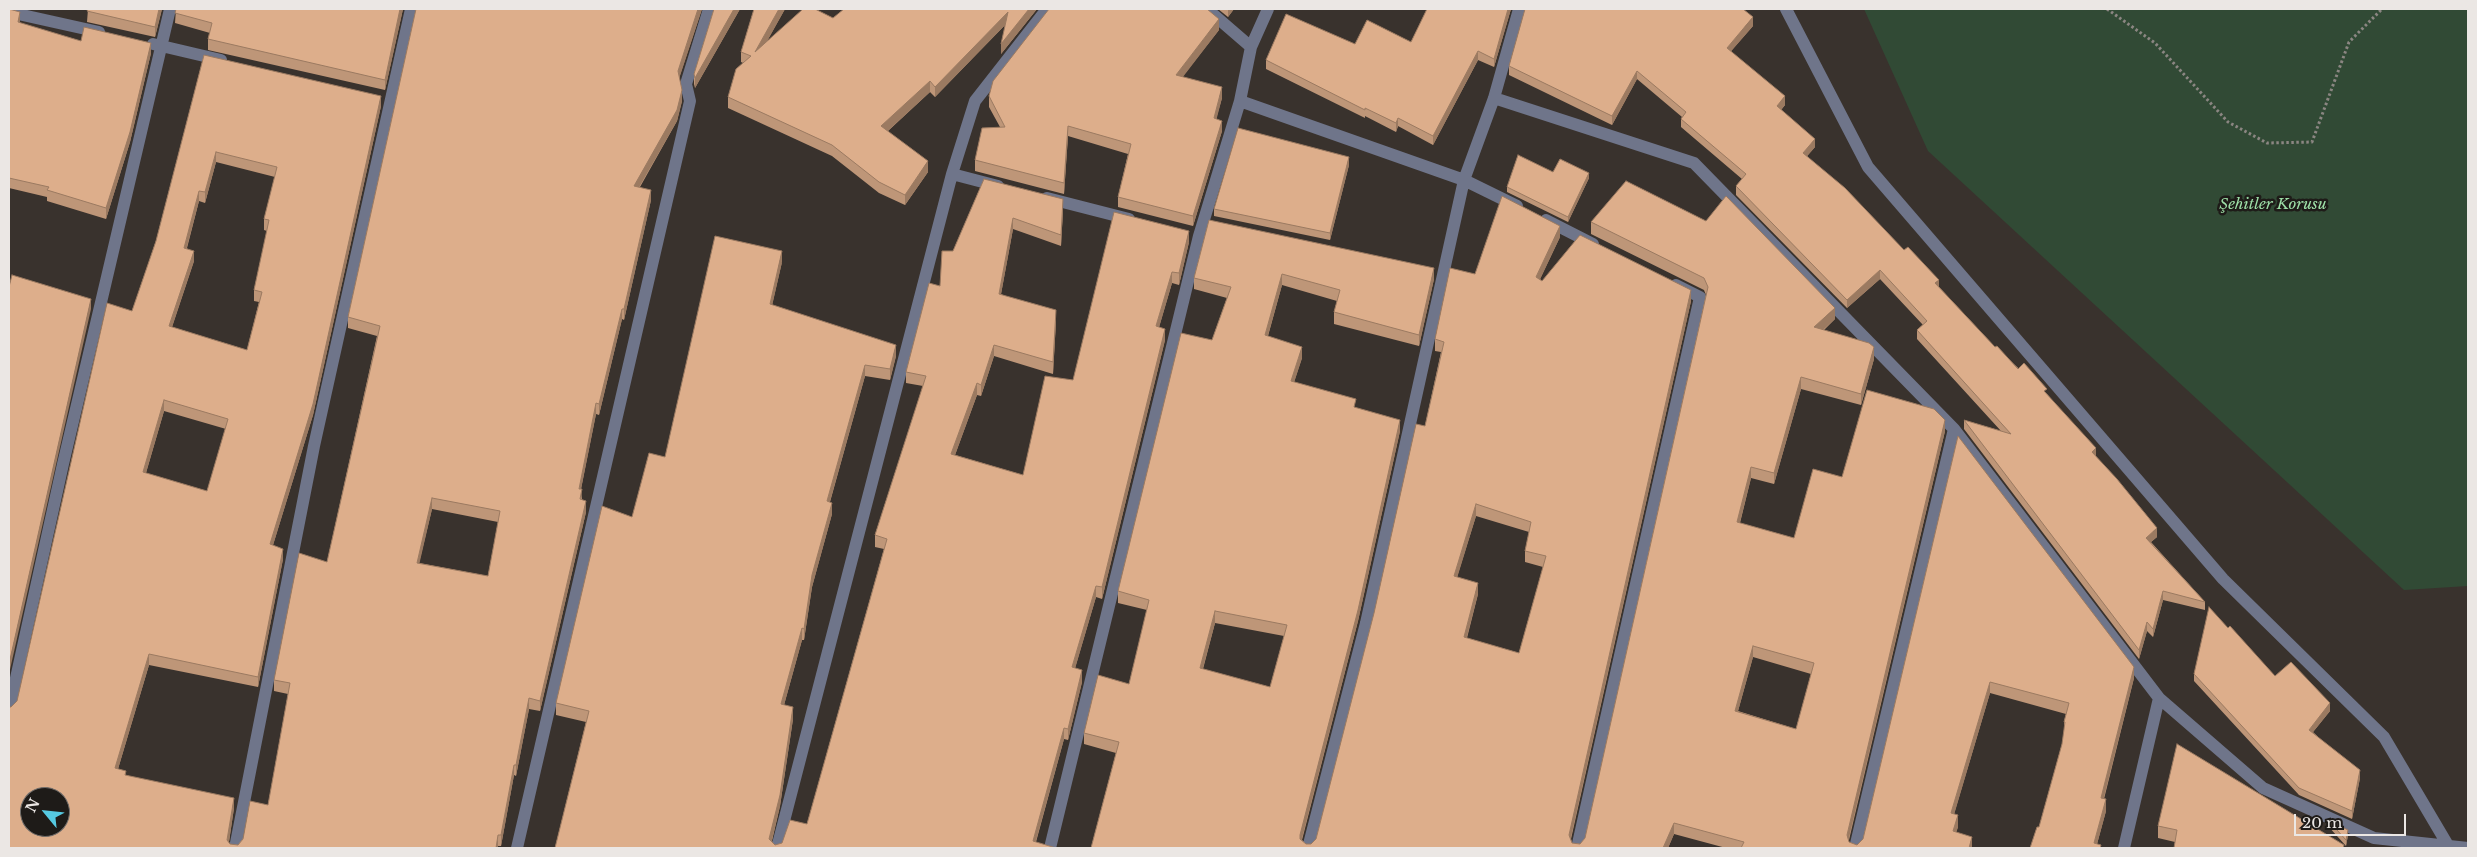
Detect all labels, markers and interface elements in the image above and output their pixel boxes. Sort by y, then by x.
park label: Şehitler Korusu [2219,196,2327,214]
north arrow [20,787,70,837]
text: N [22,795,44,815]
scale bar [2297,804,2410,836]
text: 20 m [2302,813,2342,832]

